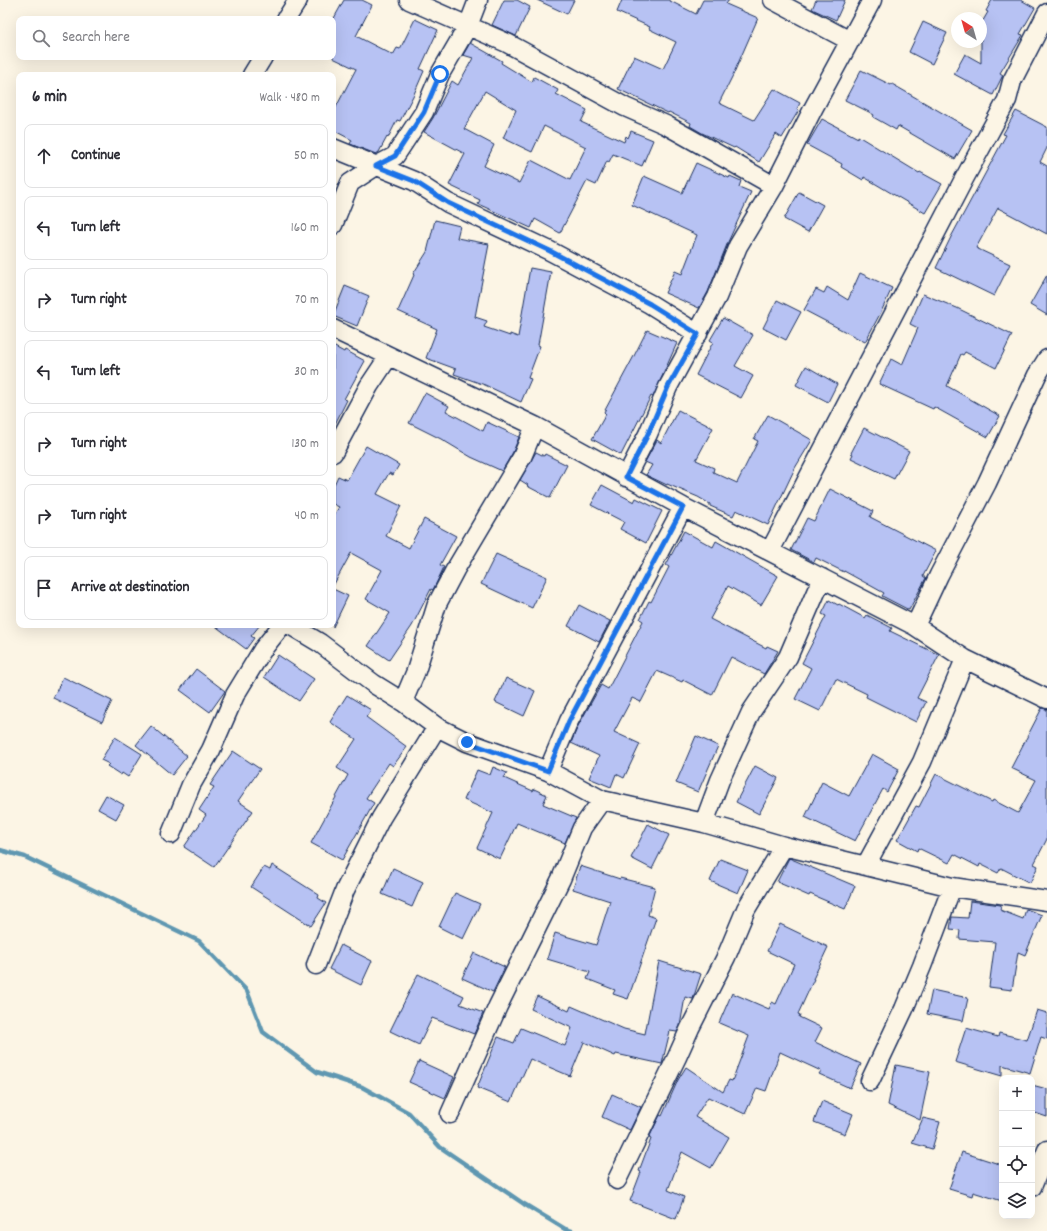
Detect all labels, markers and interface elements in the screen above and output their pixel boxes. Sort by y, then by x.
north arrow [951,12,987,48]
search box [16,16,336,60]
icon: search [30,27,52,49]
text: Search here [62,27,130,49]
route start [431,65,449,83]
text: 6 min [32,86,67,110]
text: Walk · 480 m [259,89,320,108]
icon: ahead [33,145,55,167]
text: Continue [71,145,120,167]
text: 50 m [294,147,319,166]
icon: left [33,217,55,239]
text: Turn left [71,217,120,239]
text: 160 m [291,219,319,238]
icon: right [33,289,55,311]
text: Turn right [71,289,127,311]
text: 70 m [295,291,319,310]
icon: left [33,361,55,383]
text: Turn left [71,361,120,383]
text: 30 m [294,363,319,382]
icon: right [33,433,55,455]
text: Turn right [71,433,127,455]
text: 130 m [291,435,319,454]
icon: right [33,505,55,527]
text: Turn right [71,505,127,527]
text: 40 m [295,507,319,526]
icon: arrive [33,577,55,599]
text: Arrive at destination [71,577,189,599]
route end [458,733,476,751]
map controls [999,1075,1035,1219]
button: + [999,1075,1035,1111]
button: − [999,1111,1035,1147]
button: locate [999,1147,1035,1183]
button: layers [999,1183,1035,1219]

